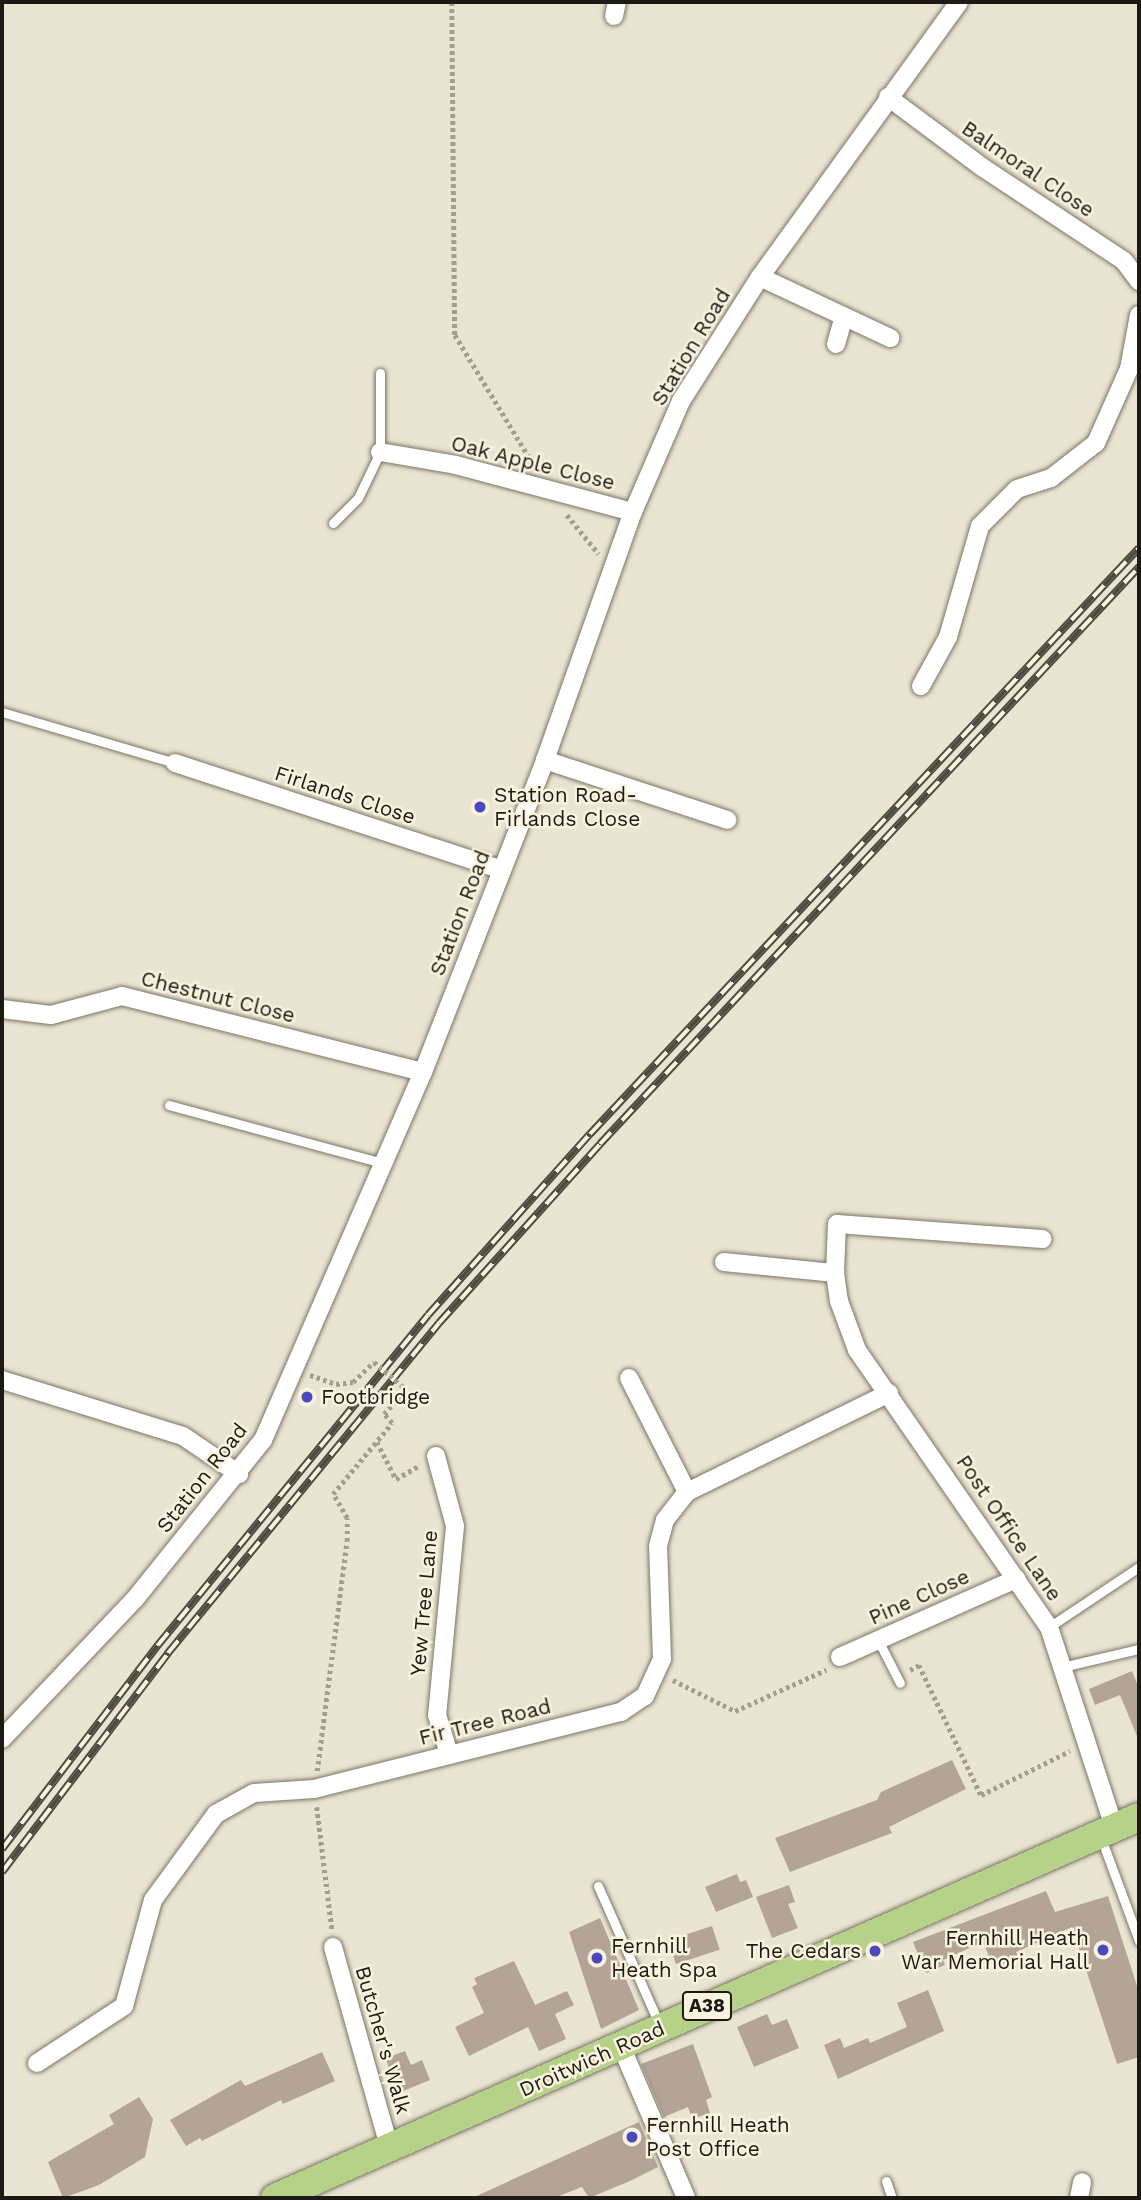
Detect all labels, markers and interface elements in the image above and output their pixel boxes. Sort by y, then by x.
street label: Balmoral Close [957,115,1099,223]
street label: Station Road [646,284,736,410]
street label: Oak Apple Close [448,430,618,496]
street label: Firlands Close [272,760,418,830]
place label: Station Road- Firlands Close [494,782,640,832]
marker: Station Road- Firlands Close [472,799,488,815]
street label: Station Road [425,847,495,979]
street label: Chestnut Close [138,966,298,1028]
place label: Footbridge [321,1384,430,1410]
marker: Footbridge [299,1389,315,1405]
street label: Station Road [151,1418,253,1538]
street label: Post Office Lane [951,1450,1067,1606]
street label: Yew Tree Lane [405,1528,443,1678]
street label: Pine Close [865,1564,973,1630]
street label: Fir Tree Road [416,1693,554,1751]
place label: Fernhill Heath War Memorial Hall [900,1925,1089,1975]
place label: Fernhill Heath Spa [611,1933,717,1983]
place label: The Cedars [746,1938,861,1964]
marker: Fernhill Heath War Memorial Hall [1095,1942,1111,1958]
marker: The Cedars [867,1943,883,1959]
marker: Fernhill Heath Spa [589,1950,605,1966]
street label: Butcher's Walk [350,1963,416,2117]
road number: A38 [681,1990,733,2022]
street label: Droitwich Road [515,2016,669,2102]
place label: Fernhill Heath Post Office [646,2112,791,2162]
marker: Fernhill Heath Post Office [624,2129,640,2145]

